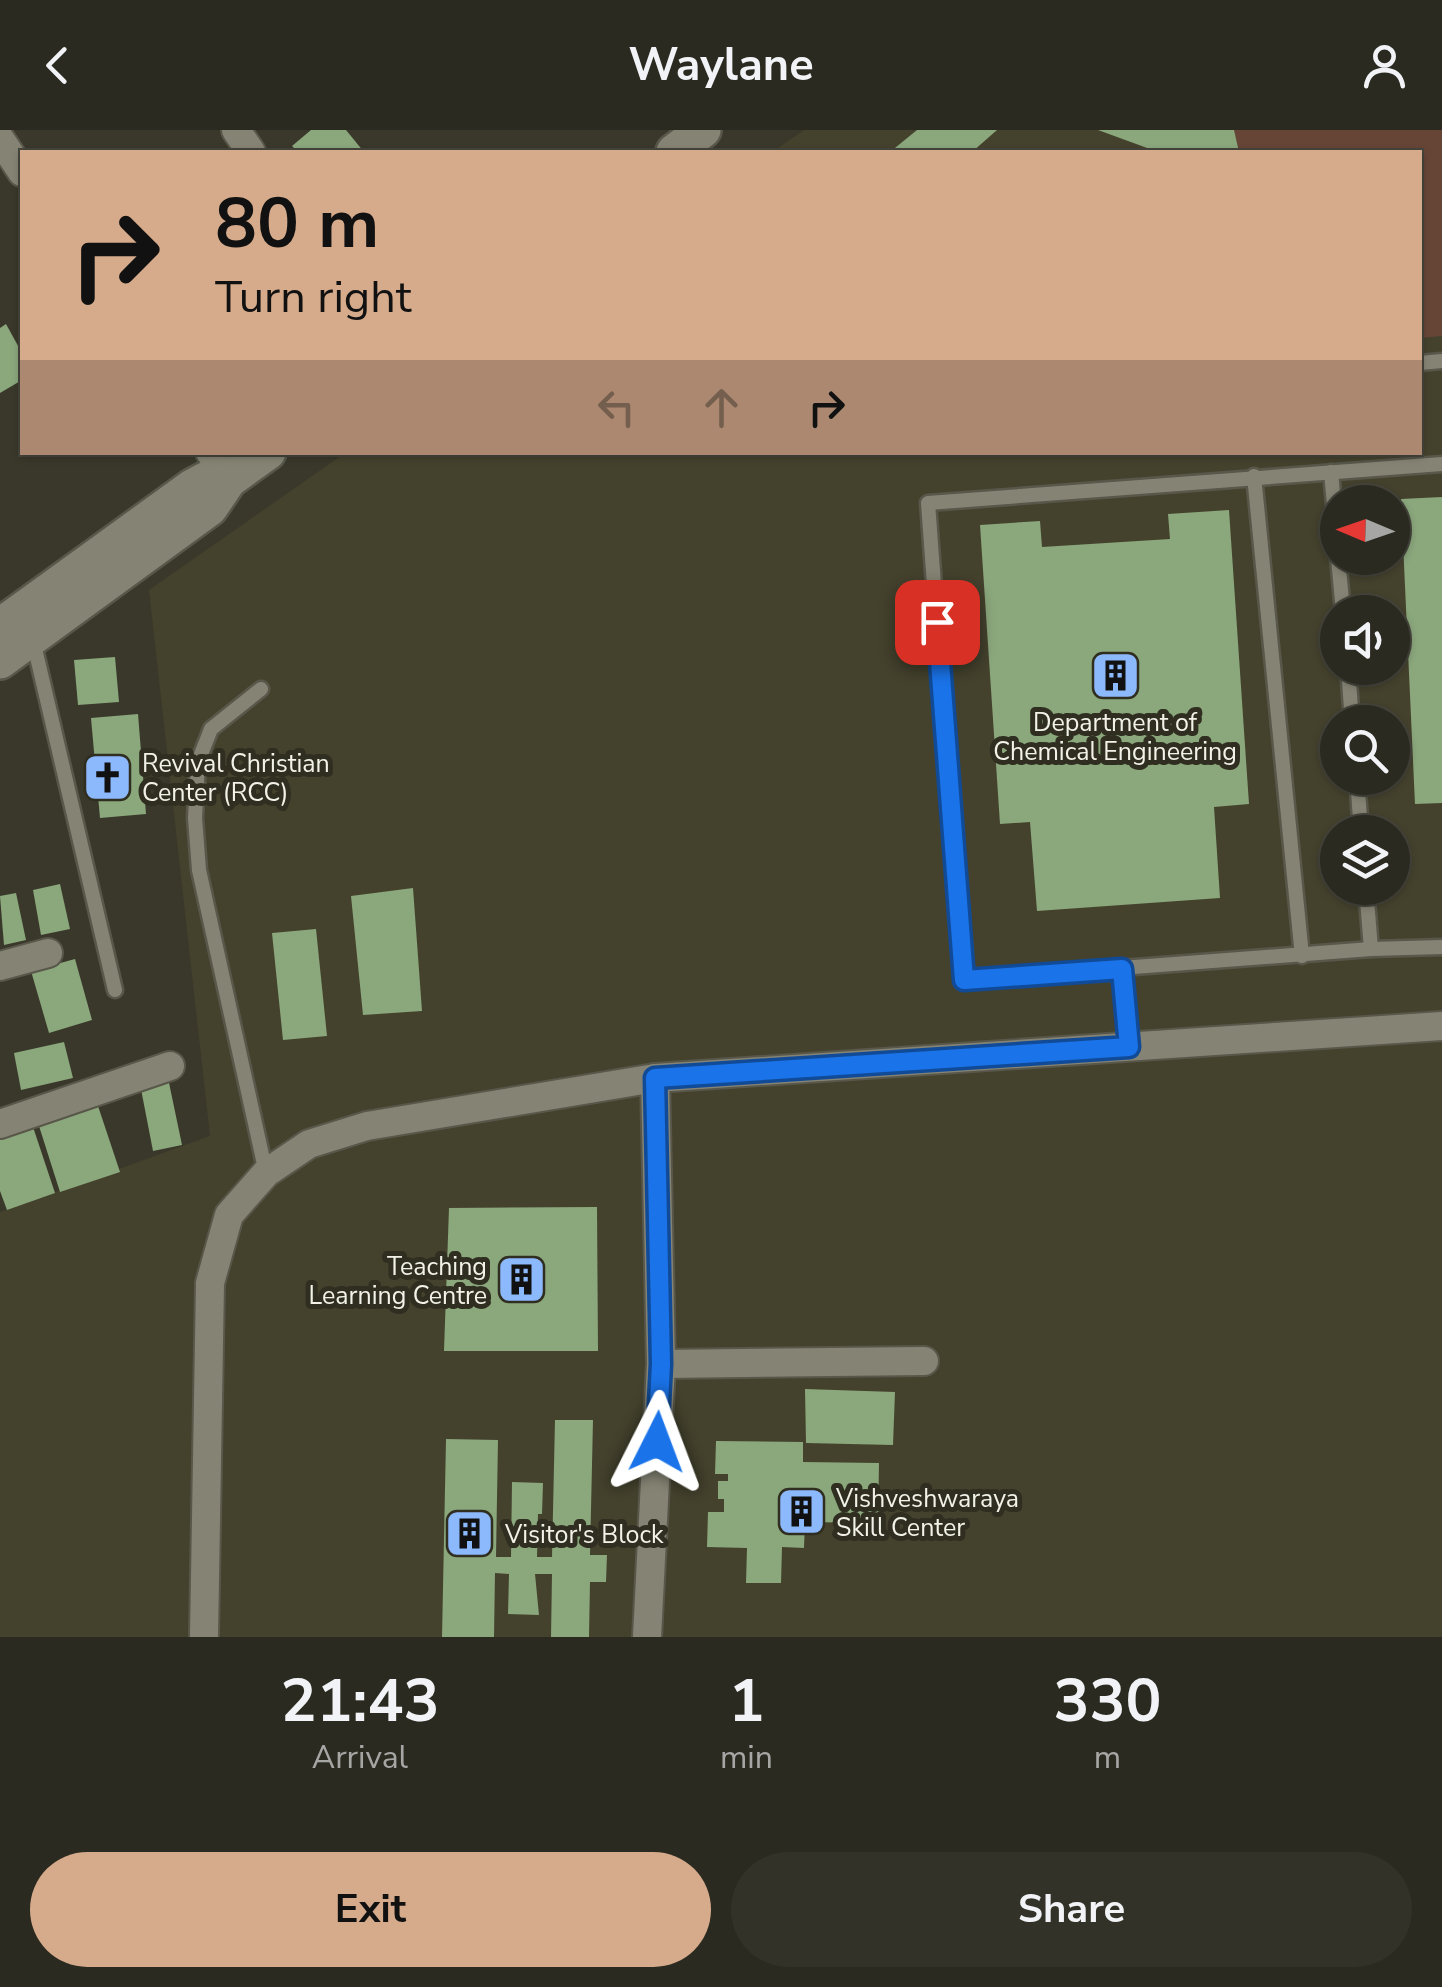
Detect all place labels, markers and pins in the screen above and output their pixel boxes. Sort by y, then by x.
pin [895,580,980,665]
building icon: Department of Chemical Engineering [1089,650,1141,702]
place label: Department of Chemical Engineering [993,706,1237,769]
place label: Revival Christian Center (RCC) [142,747,330,810]
church icon: Revival Christian Center (RCC) [81,751,133,803]
place label: Teaching Learning Centre [308,1250,487,1313]
building icon: Teaching Learning Centre [496,1254,548,1306]
place label: Vishveshwaraya Skill Center [835,1482,1019,1545]
building icon: Vishveshwaraya Skill Center [775,1486,827,1538]
building icon: Visitor's Block [444,1508,496,1560]
place label: Visitor's Block [504,1518,664,1552]

